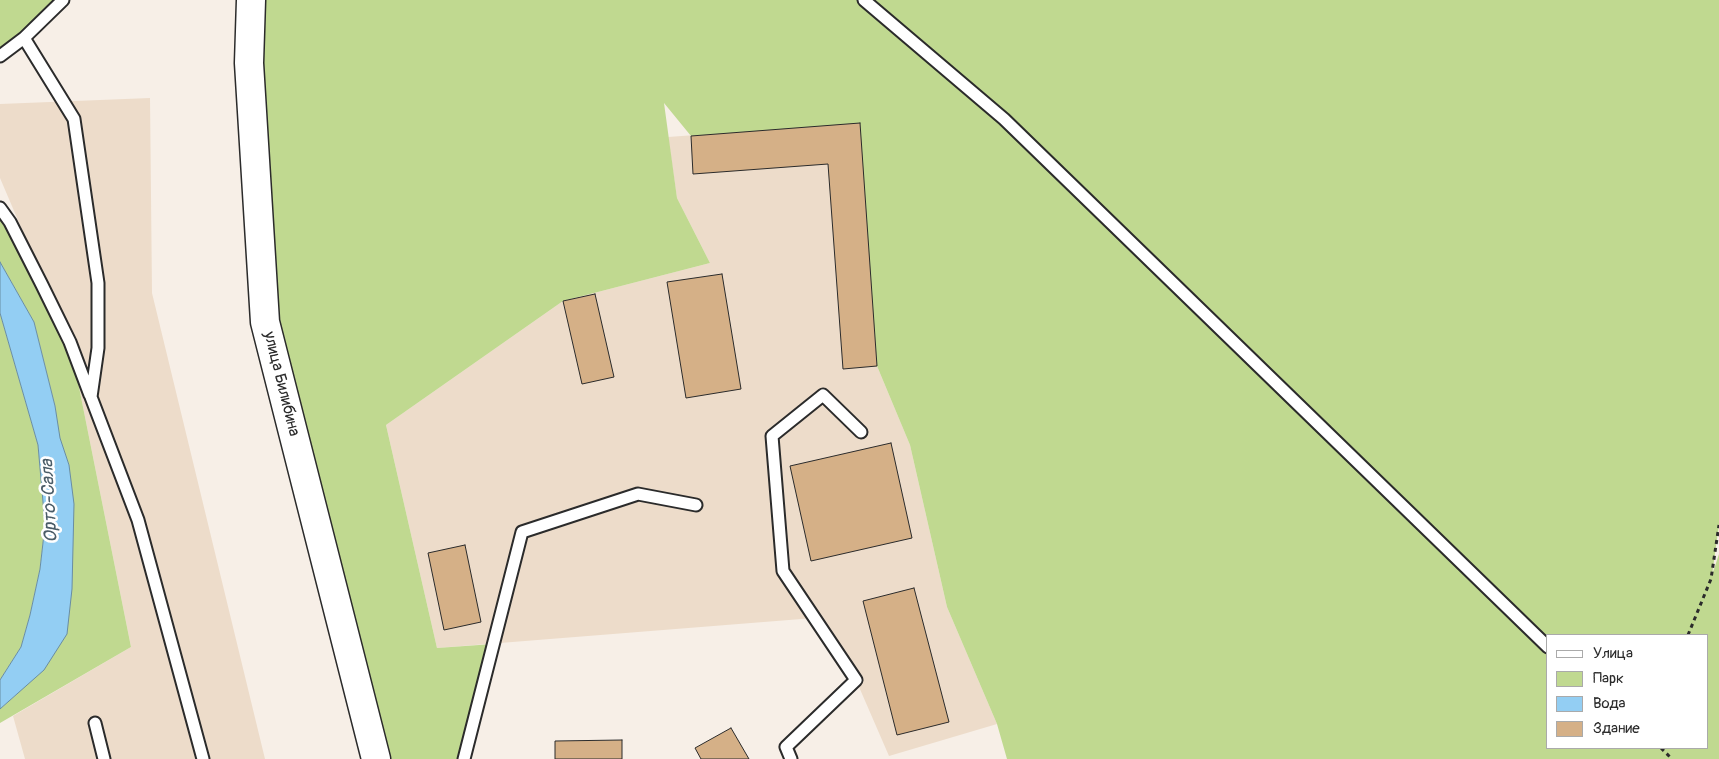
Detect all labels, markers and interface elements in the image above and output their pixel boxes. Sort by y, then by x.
street label: улица Билибина [259,330,303,438]
water label: Орто-Сала [37,459,63,543]
legend [1546,634,1709,749]
text: Улица [1593,644,1633,663]
text: Парк [1593,669,1624,688]
text: Вода [1593,694,1626,713]
text: Здание [1593,719,1640,738]

